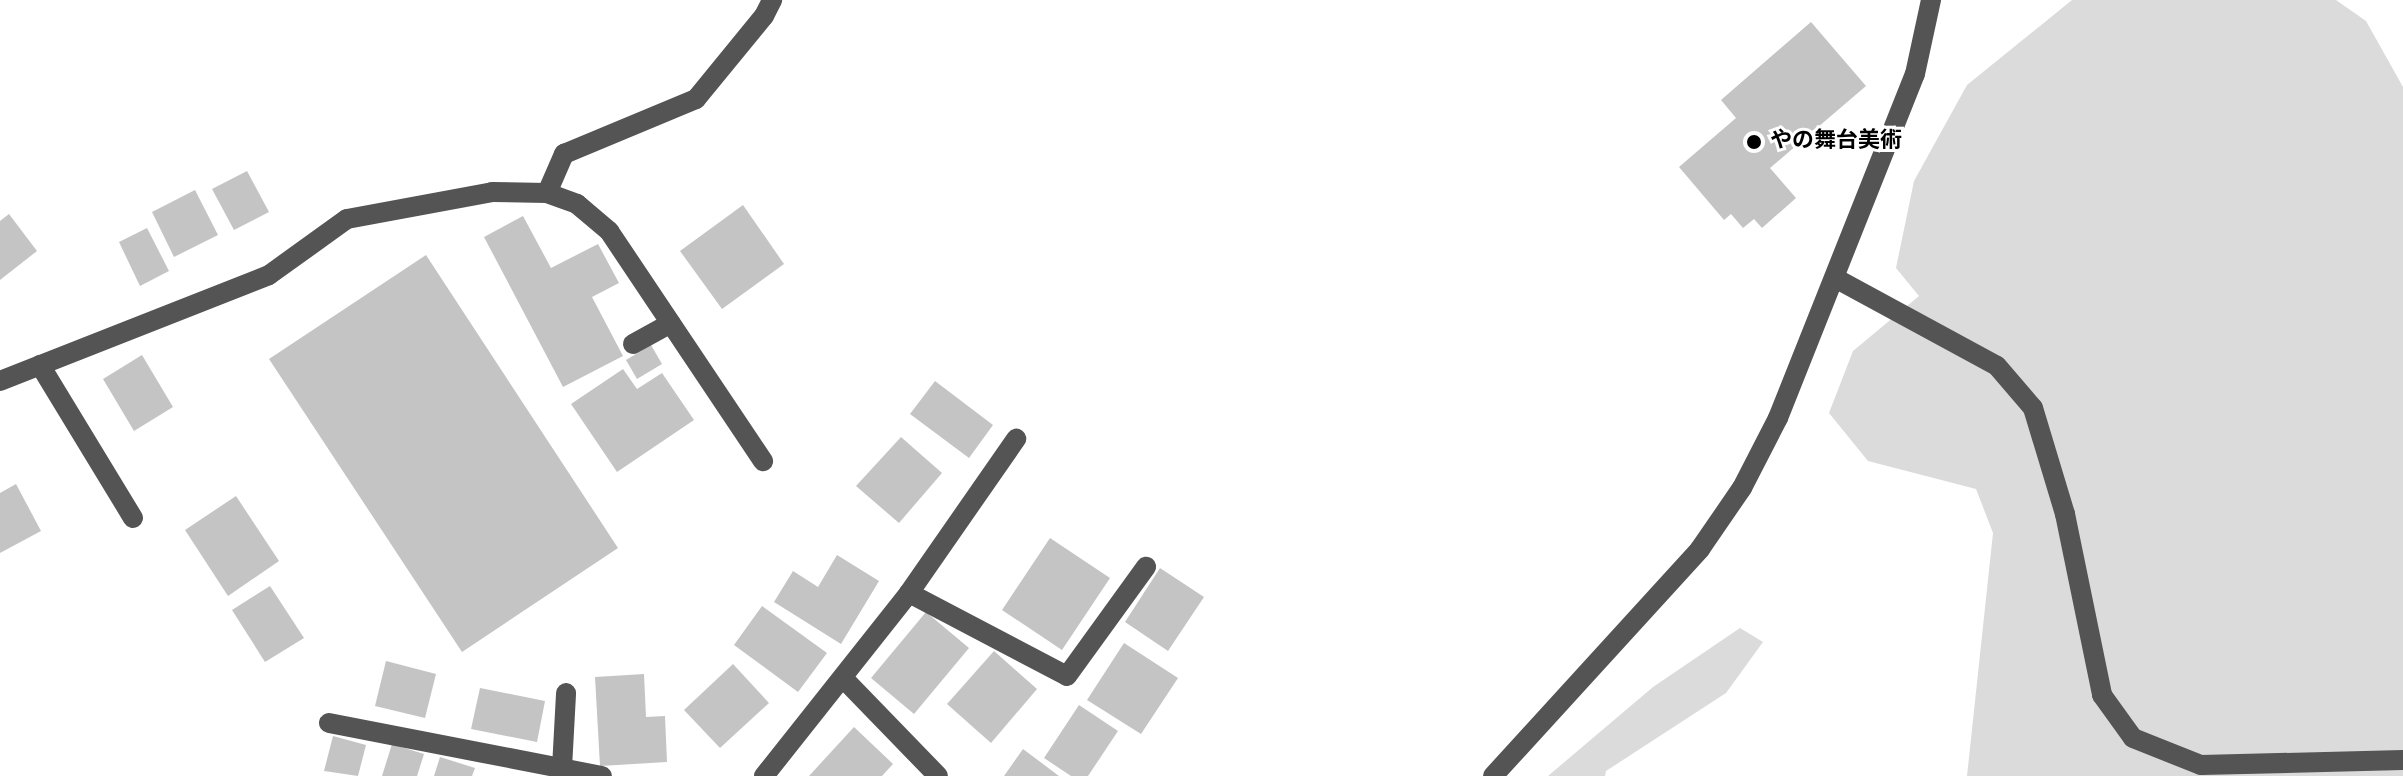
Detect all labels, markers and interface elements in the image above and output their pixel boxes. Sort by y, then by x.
place label: やの舞台美術 [1770,129,1902,155]
marker: やの舞台美術 [1745,133,1763,151]

